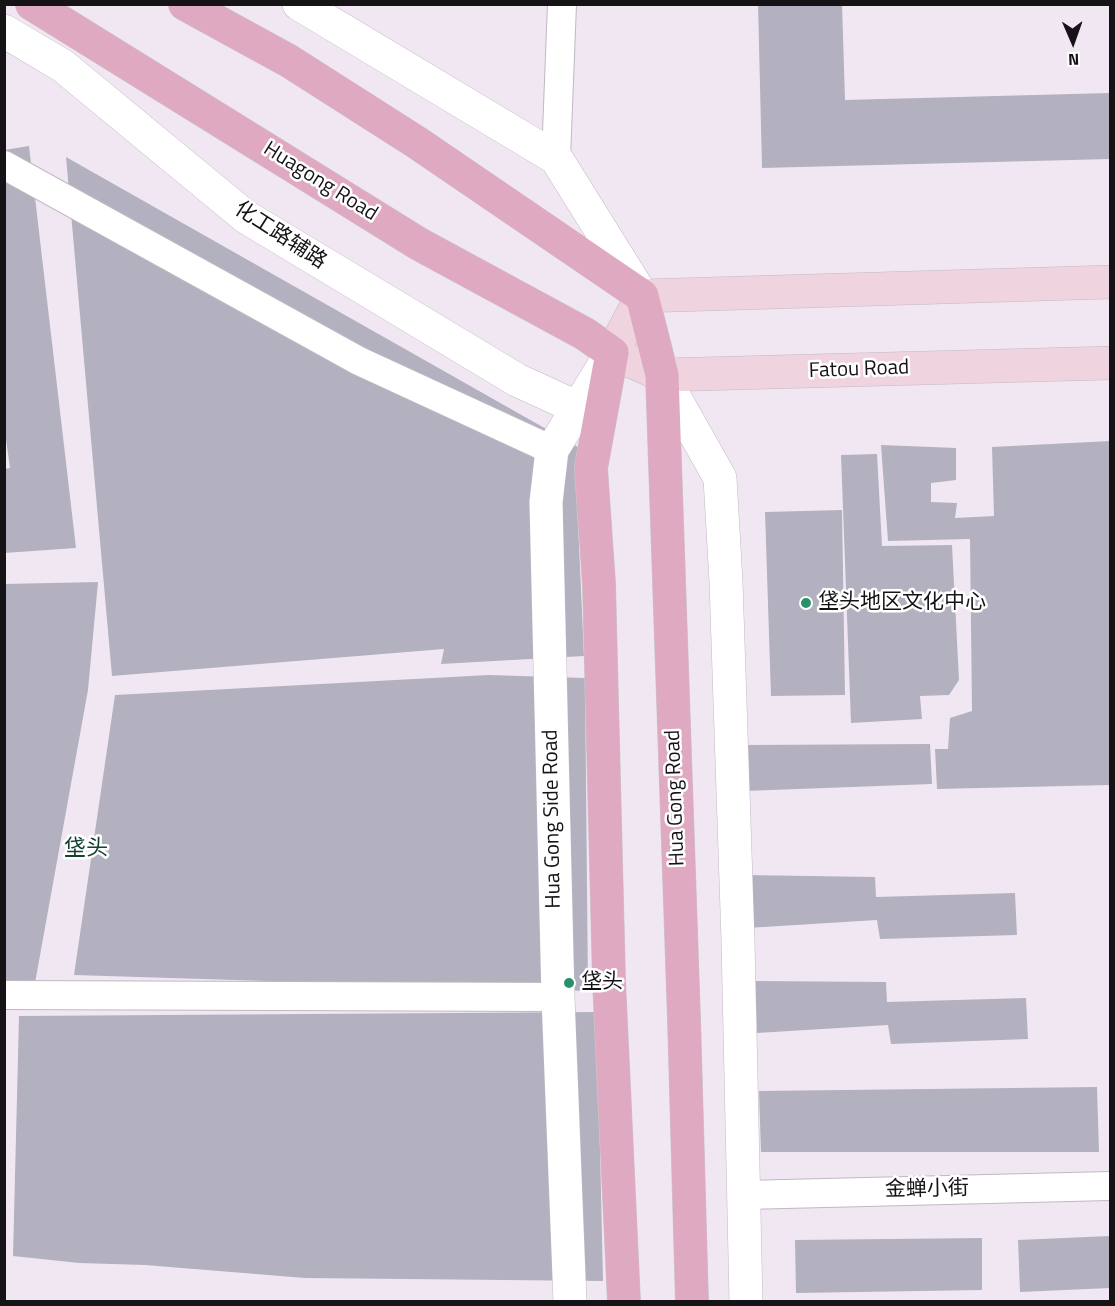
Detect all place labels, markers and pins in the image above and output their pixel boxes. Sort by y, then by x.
place label: 垡头地区文化中心 [818,590,986,616]
marker: 垡头地区文化中心 [799,596,813,610]
place label: 垡头 [581,970,623,996]
marker: 垡头 [562,976,576,990]

